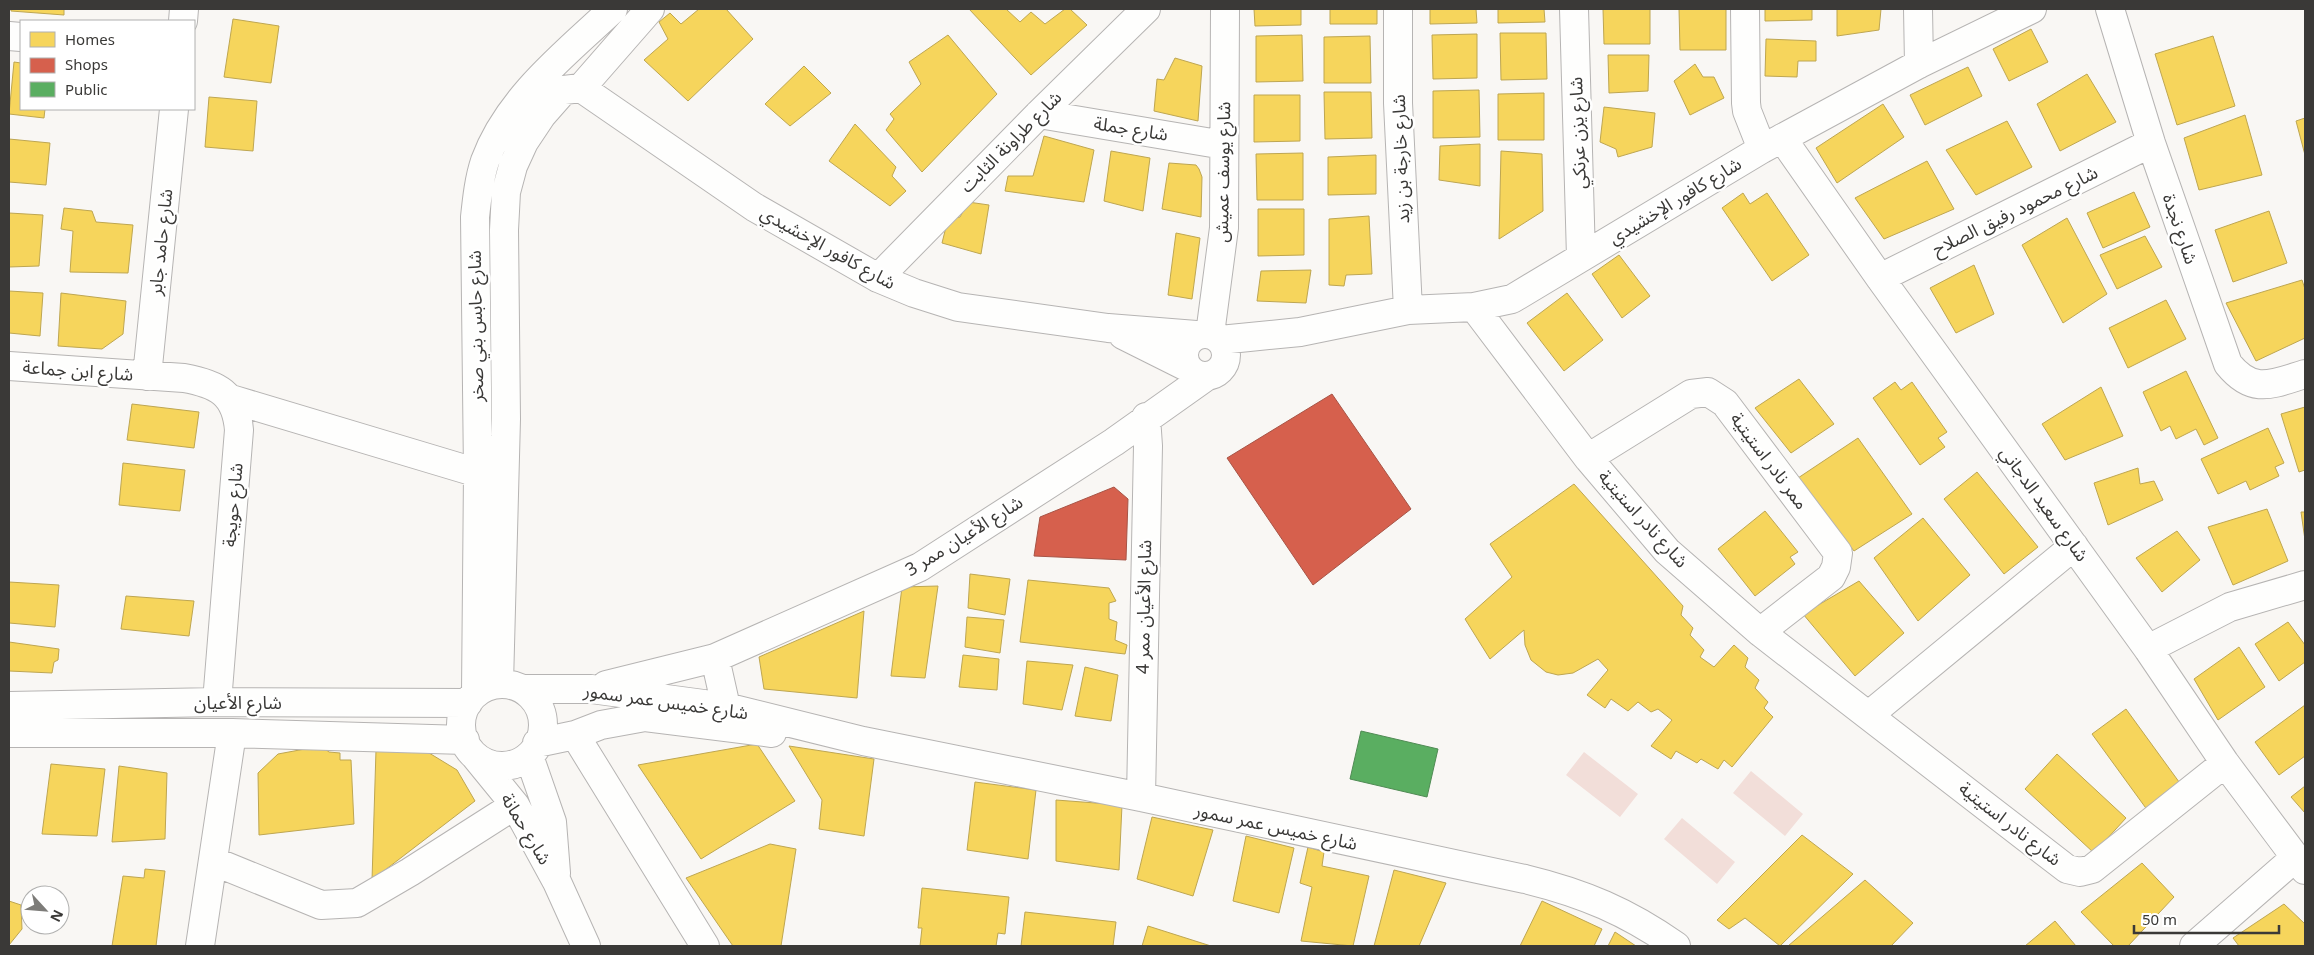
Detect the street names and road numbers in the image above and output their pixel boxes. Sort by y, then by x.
street label: شارع يزن عرنكي [1557,76,1599,190]
street label: شارع طراونة الثابت [950,81,1072,203]
street label: شارع خارجة بن زيد [1380,94,1422,224]
street label: شارع يوسف عميش [1203,101,1243,243]
street label: شارع جملة [1091,104,1171,154]
street label: شارع كافور الإخشيدي [1601,146,1749,256]
street label: شارع محمود رفيق الصلاح [1925,154,2105,268]
street label: شارع حامد جابر [136,187,185,298]
street label: شارع نجدة [2150,188,2210,270]
street label: شارع كافور الإخشيدي [753,195,903,301]
street label: شارع حابس بني صخر [456,250,496,403]
street label: شارع ابن جماعة [21,348,135,394]
street label: ممر نادر استيتية [1719,403,1819,519]
street label: شارع سعيد الدجاني [1988,438,2100,570]
street label: شارع نادر استيتية [1587,460,1699,578]
street label: شارع حويجة [210,461,256,549]
street label: شارع الأعيان ممر 3 [897,484,1031,588]
street label: شارع الأعيان ممر 4 [1124,539,1164,675]
street label: شارع خميس عمر سمور [580,672,751,732]
street label: شارع الأعيان [194,684,282,722]
street label: شارع نادر استيتية [1950,771,2070,877]
street label: شارع حمانة [489,785,563,873]
street label: شارع خميس عمر سمور [1190,791,1361,863]

